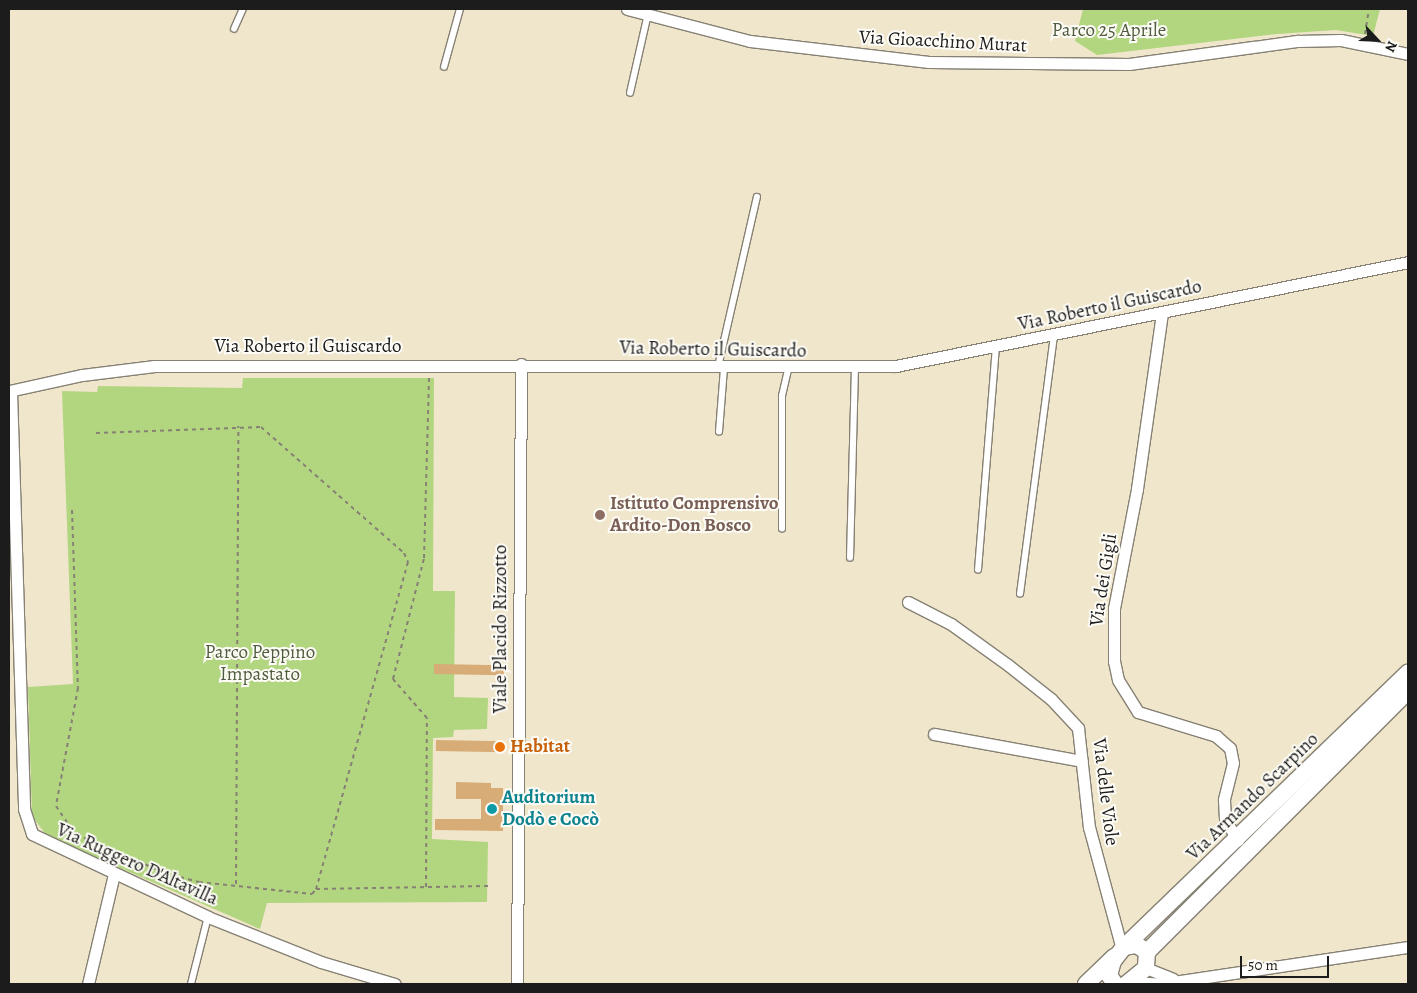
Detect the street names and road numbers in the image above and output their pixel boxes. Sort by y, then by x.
street label: Via Gioacchino Murat [859,26,1027,58]
street label: Via Roberto il Guiscardo [1016,275,1204,337]
street label: Via Roberto il Guiscardo [214,336,402,358]
street label: Via Roberto il Guiscardo [619,337,807,363]
street label: Via dei Gigli [1085,532,1123,628]
street label: Viale Placido Rizzotto [490,545,512,713]
street label: Via Armando Scarpino [1182,728,1324,866]
street label: Via delle Viole [1087,737,1123,847]
street label: Via Ruggero D'Altavilla [53,819,221,911]

